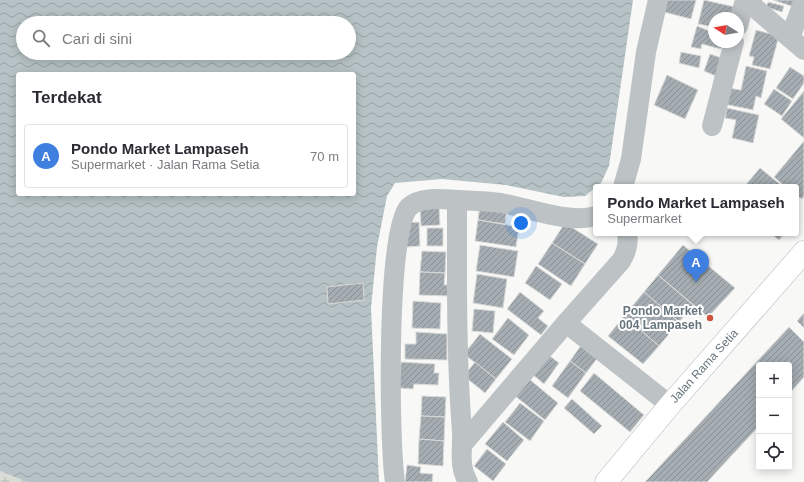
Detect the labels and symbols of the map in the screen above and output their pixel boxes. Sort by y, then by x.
north arrow [708,12,744,48]
your location [511,213,531,233]
pin: A [683,249,709,282]
place label: Pondo Market 004 Lampaseh [619,304,702,332]
marker: Pondo Market 004 Lampaseh [705,313,715,323]
street label: Jalan Rama Setia [667,326,741,406]

